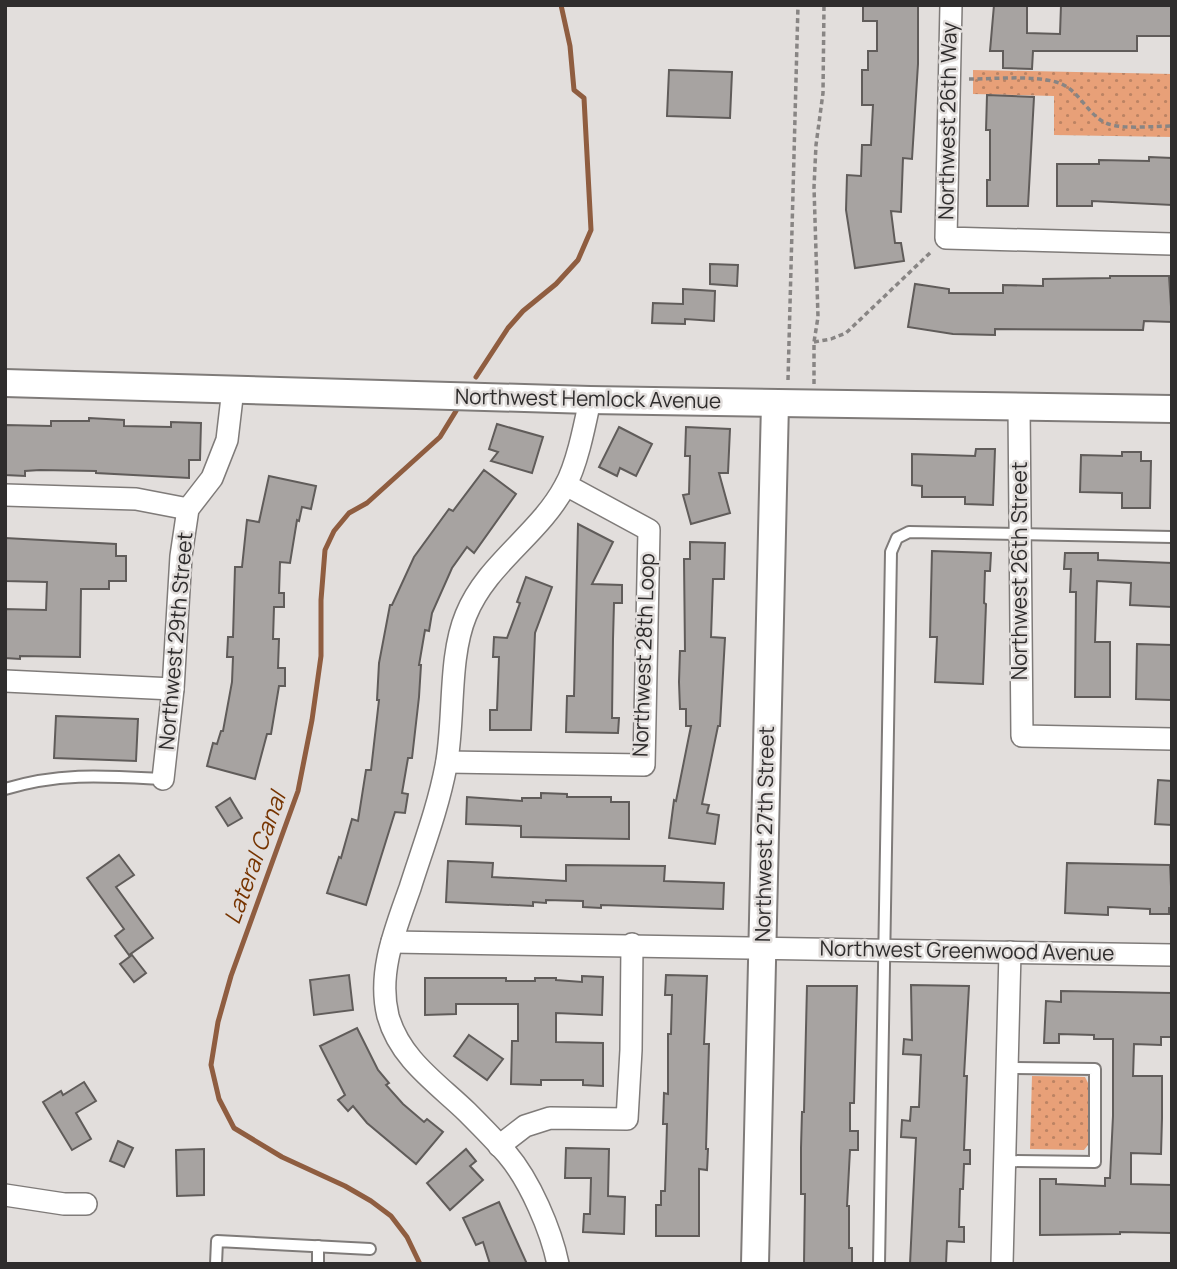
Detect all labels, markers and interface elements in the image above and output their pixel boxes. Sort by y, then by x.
street label: Northwest 26th Way [931,22,963,220]
street label: Northwest Hemlock Avenue [455,382,721,414]
street label: Northwest 26th Street [1005,462,1033,680]
street label: Northwest 29th Street [152,531,198,751]
street label: Northwest 28th Loop [625,552,661,757]
street label: Northwest 27th Street [748,726,780,942]
water label: Lateral Canal [215,785,294,928]
street label: Northwest Greenwood Avenue [819,933,1115,967]

